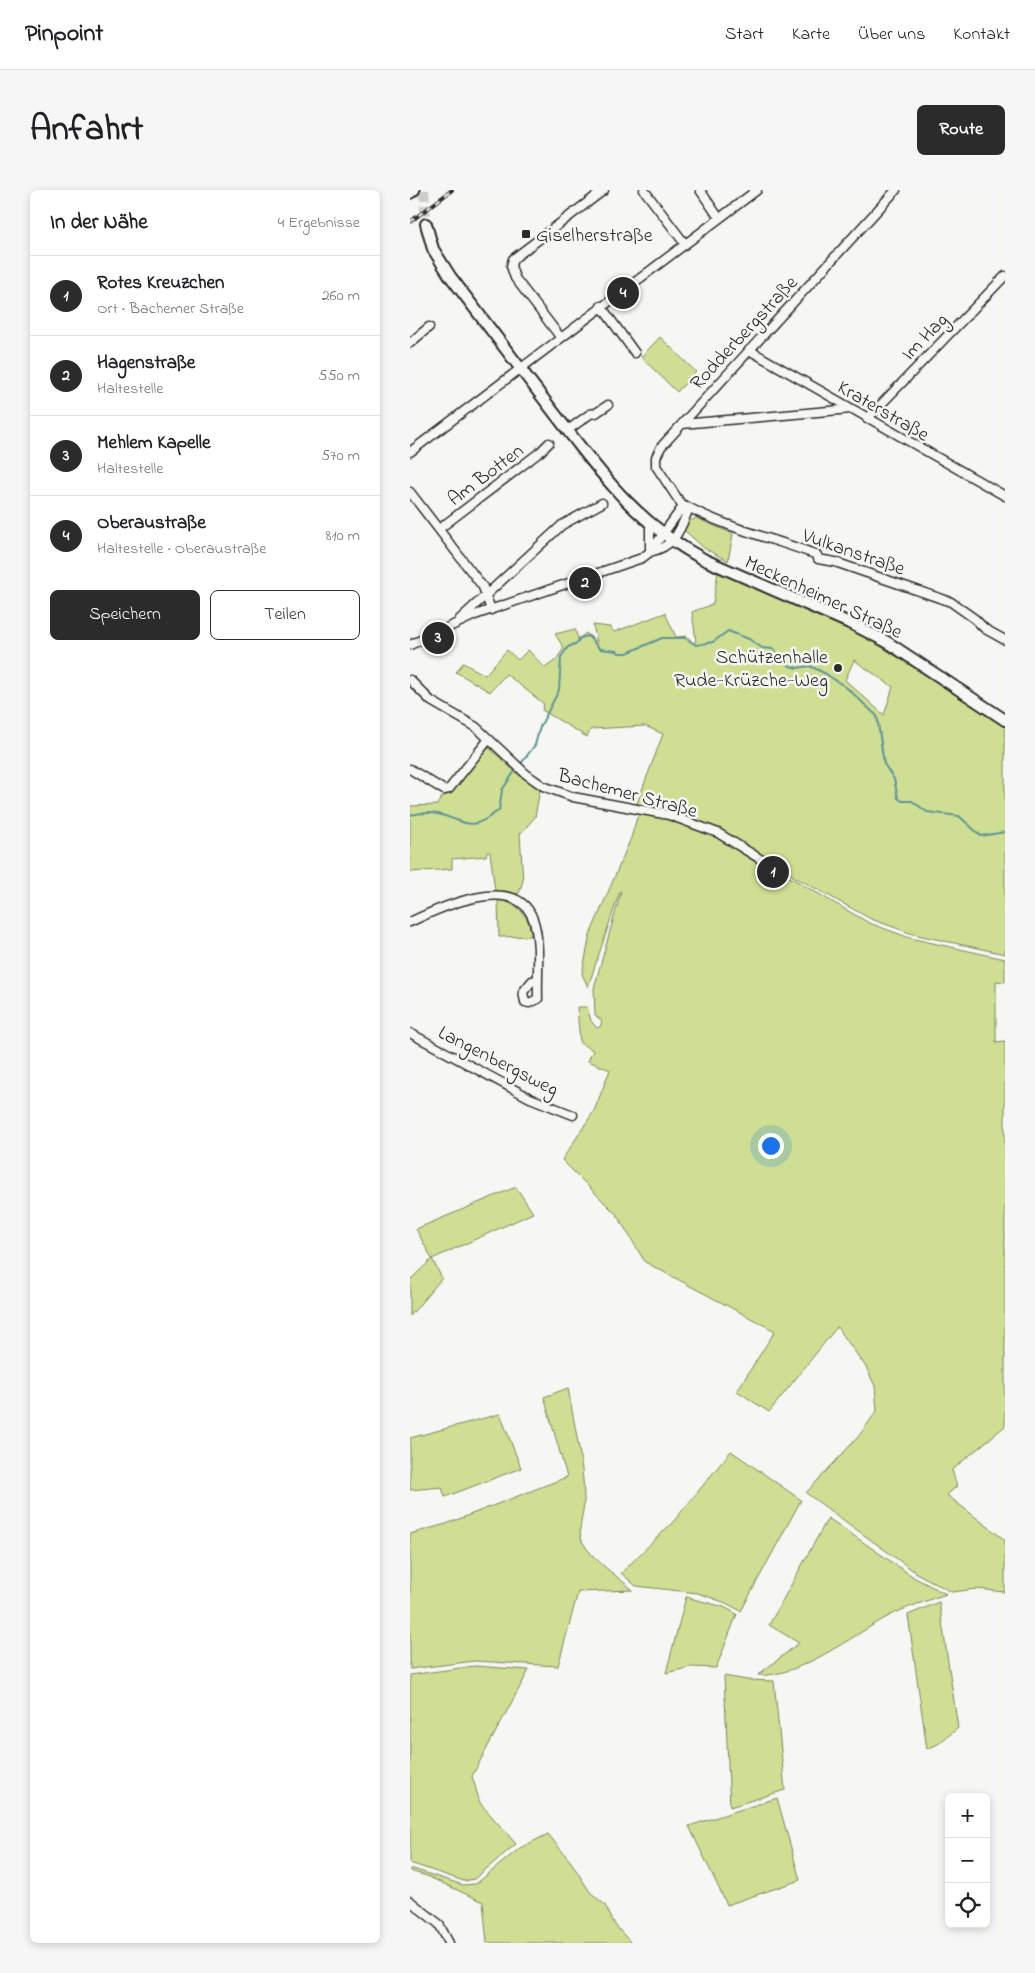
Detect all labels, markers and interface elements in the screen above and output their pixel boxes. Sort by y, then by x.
text: Pinpoint [25,17,103,52]
text: Start [725,22,764,48]
text: Karte [792,22,830,48]
text: Über uns [858,22,925,48]
text: Kontakt [953,22,1010,48]
text: Anfahrt [30,105,143,156]
button: Route [917,105,1005,155]
text: In der Nähe [50,208,148,238]
text: 4 Ergebnisse [278,211,360,235]
place label: Giselherstraße [536,222,653,251]
marker: Giselherstraße [520,228,532,240]
text: Rotes Kreuzchen [97,270,224,297]
street label: Rodderbergstraße [684,270,806,398]
pin: 4 [607,274,639,312]
text: 1 [63,284,69,308]
text: 260 m [322,284,360,308]
text: Ort · Bachemer Straße [97,297,244,321]
street label: Im Hag [896,307,957,369]
text: Hagenstraße [97,350,195,377]
text: 2 [62,364,70,388]
text: 550 m [318,364,360,388]
street label: Kraterstraße [831,374,934,450]
text: Haltestelle [97,377,163,401]
text: Mehlem Kapelle [97,430,211,457]
street label: Am Botten [442,438,531,514]
text: 3 [63,444,69,468]
text: 570 m [321,444,360,468]
text: Haltestelle [97,457,163,481]
text: Oberaustraße [97,510,206,537]
street label: Vulkanstraße [797,522,908,584]
text: 4 [63,524,69,548]
text: 810 m [326,524,360,548]
text: Haltestelle · Oberaustraße [97,537,266,561]
street label: Meckenheimer Straße [739,549,907,648]
pin: 2 [569,564,601,602]
button: Speichern [50,590,200,640]
button: Teilen [210,590,360,640]
pin: 3 [422,619,454,657]
place label: Schützenhalle Rude-Krüzche-Weg [674,644,828,697]
marker: Schützenhalle Rude-Krüzche-Weg [832,662,844,674]
street label: Bachemer Straße [553,762,700,827]
pin: 1 [757,853,789,891]
street label: Langenbergsweg [432,1019,563,1106]
your location [758,1133,784,1159]
map controls [945,1793,990,1928]
button: + [945,1793,990,1838]
button: − [945,1838,990,1883]
button: locate [945,1883,990,1928]

